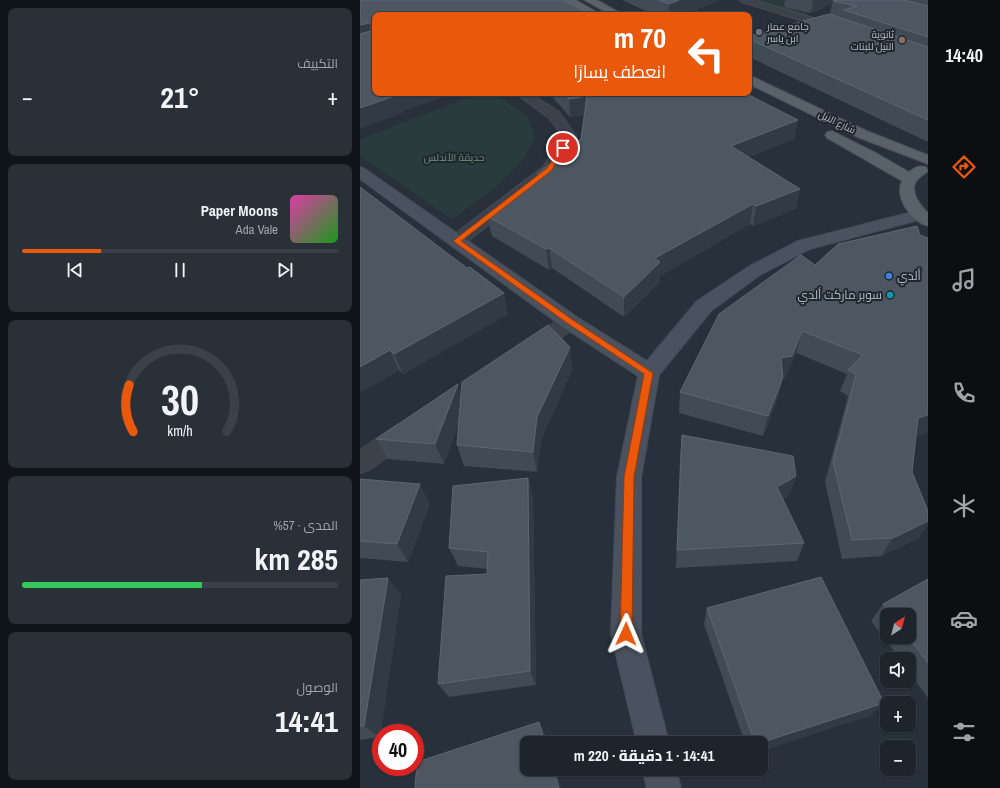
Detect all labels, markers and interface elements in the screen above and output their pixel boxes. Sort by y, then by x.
text: 70 m [614,19,666,57]
place label: جامع عمار ابن ياسر [766,20,809,45]
marker: جامع عمار ابن ياسر [754,27,764,37]
icon: left [680,28,732,80]
place label: ثانوية النيل للبنات [851,28,894,53]
marker: ثانوية النيل للبنات [897,35,907,45]
text: 14:40 [945,43,983,68]
text: التكييف [297,55,338,72]
text: انعطف يسارًا [573,59,666,84]
text: 21° [160,77,200,117]
text: − [22,82,33,112]
text: + [327,82,338,112]
street label: شارع النيل [816,107,858,137]
pin [546,131,580,165]
icon: arrive [552,137,574,159]
park label: حديقة الأندلس [424,151,484,164]
icon: directions [950,153,978,181]
text: Paper Moons [201,200,278,221]
text: Ada Vale [236,221,278,238]
icon: previous [64,259,86,281]
icon: pause [169,259,191,281]
icon: next [274,259,296,281]
icon: music [950,266,978,294]
place label: ألدي [897,268,921,286]
marker: ألدي [884,271,894,281]
place label: سوبر ماركت ألدي [797,287,882,305]
marker: سوبر ماركت ألدي [885,290,895,300]
text: 30 [161,372,199,428]
icon: phone [950,379,978,407]
text: km/h [167,421,193,440]
icon: climate [950,492,978,520]
text: المدى · 57% [273,517,338,534]
text: 285 km [255,539,338,579]
icon: car [950,605,978,633]
north arrow [880,608,916,644]
map controls [880,608,916,776]
position arrow [605,613,647,655]
button: sound [880,652,916,688]
text: الوصول [297,679,338,696]
button: + [880,696,916,732]
text: 14:41 [275,701,338,741]
icon: filters [950,718,978,746]
speed limit sign: 40 [372,724,424,776]
button: − [880,740,916,776]
text: 14:41 · 1 دقيقة · 220 m [574,745,714,766]

